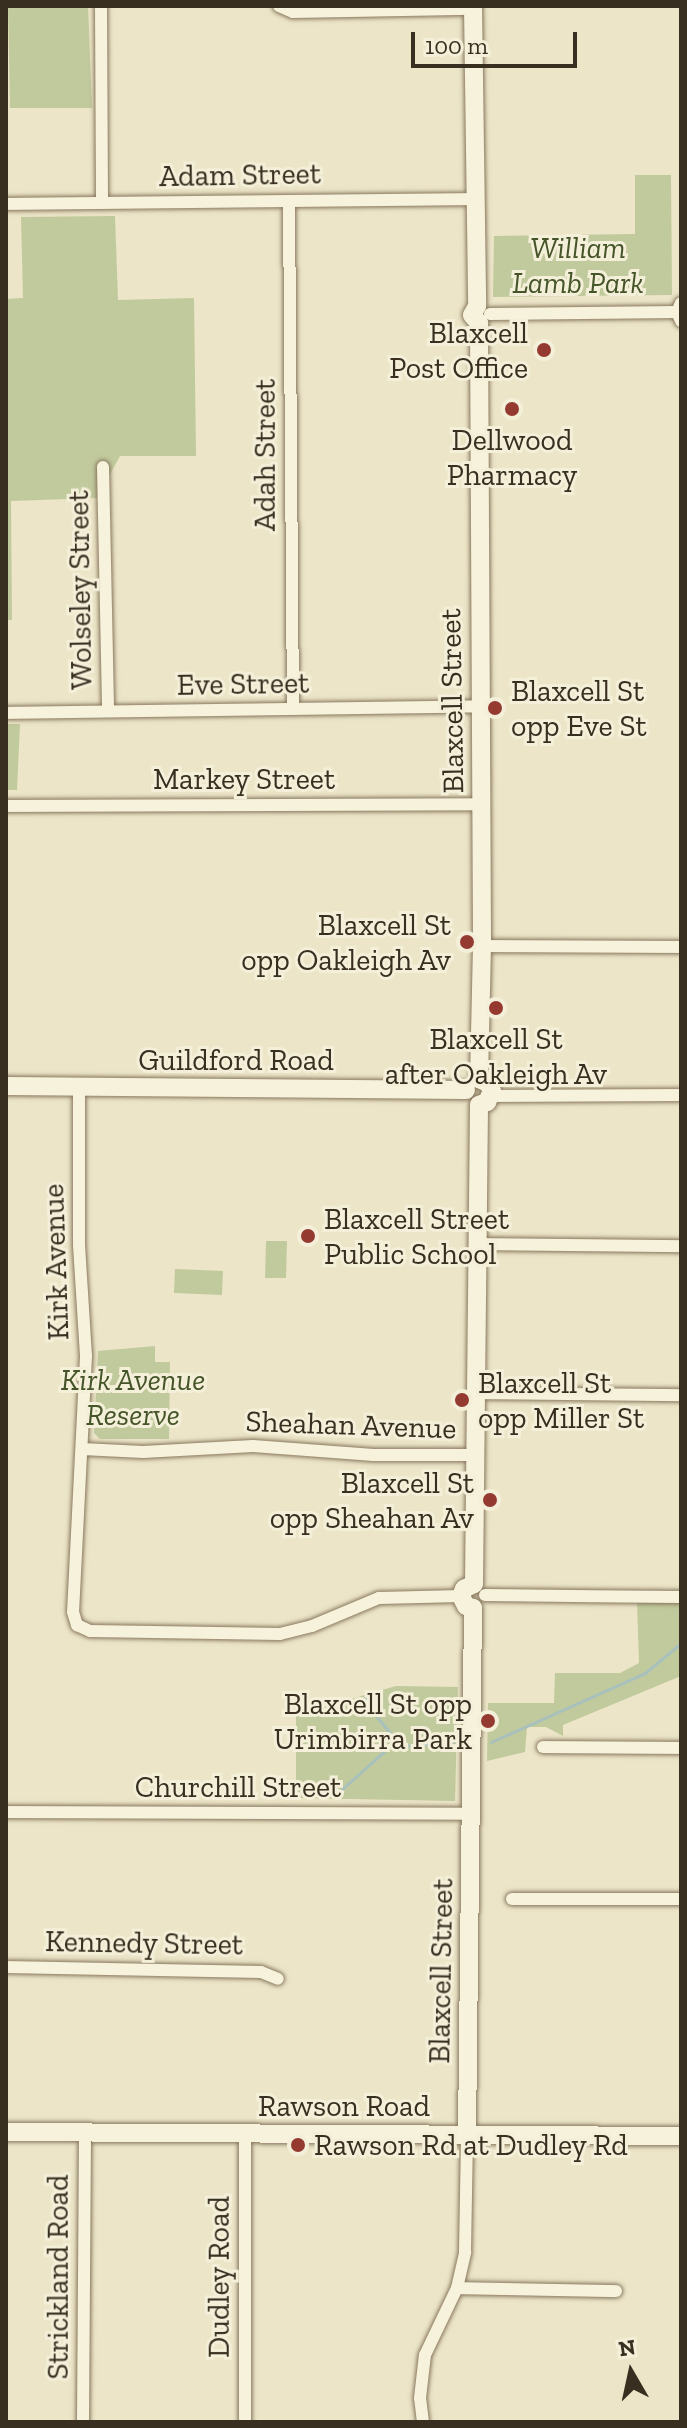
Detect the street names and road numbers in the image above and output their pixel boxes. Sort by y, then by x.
street label: Adam Street [159,156,321,194]
street label: Adah Street [247,379,283,531]
street label: Wolseley Street [60,490,100,690]
street label: Blaxcell Street [432,608,472,794]
street label: Eve Street [177,665,309,703]
street label: Markey Street [153,761,335,797]
street label: Guildford Road [138,1042,334,1078]
street label: Kirk Avenue [35,1183,77,1341]
street label: Sheahan Avenue [245,1403,457,1447]
street label: Churchill Street [135,1769,341,1805]
street label: Blaxcell Street [421,1878,461,2064]
street label: Kennedy Street [44,1923,244,1963]
street label: Rawson Road [258,2088,430,2124]
street label: Strickland Road [40,2174,76,2380]
street label: Dudley Road [201,2196,237,2358]

